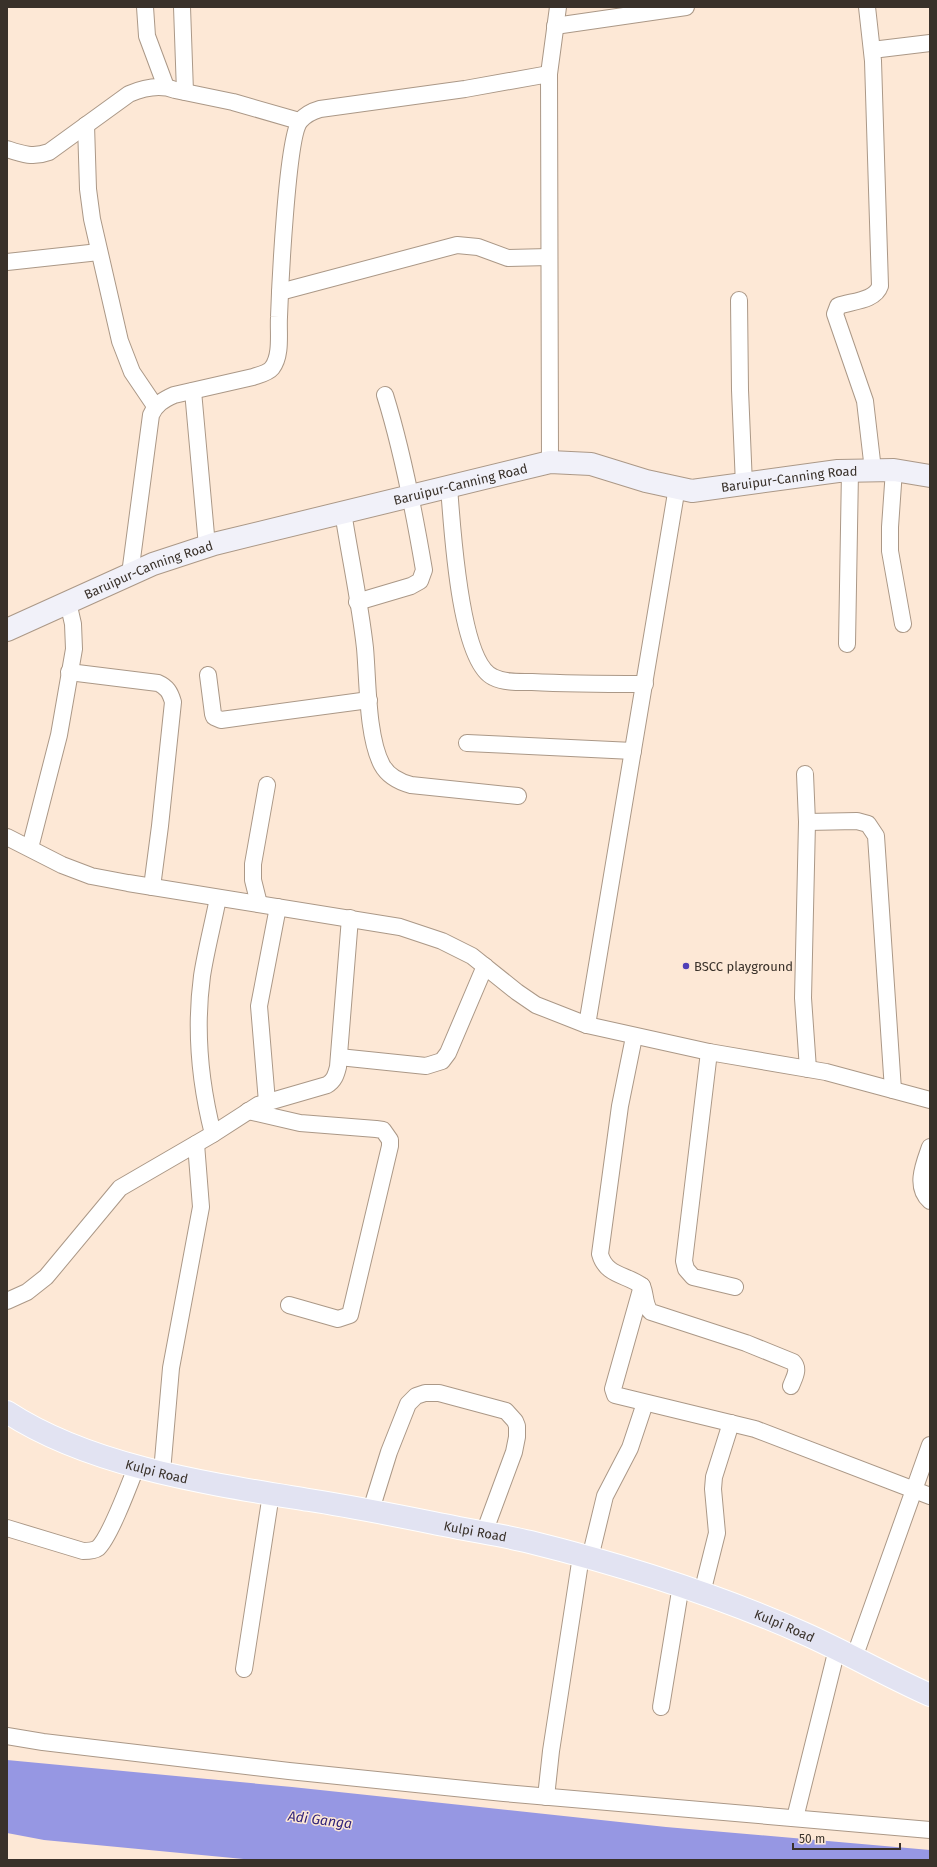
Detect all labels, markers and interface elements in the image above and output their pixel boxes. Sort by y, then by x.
street label: Baruipur-Canning Road [392,460,529,507]
street label: Baruipur-Canning Road [720,463,858,494]
street label: Baruipur-Canning Road [82,537,215,602]
place label: BSCC playground [694,959,793,974]
marker: BSCC playground [681,961,691,971]
street label: Kulpi Road [124,1456,190,1486]
street label: Kulpi Road [442,1518,508,1544]
street label: Kulpi Road [752,1606,817,1645]
water label: Adi Ganga [286,1808,353,1832]
scale bar [793,1825,900,1851]
text: 50 m [799,1832,825,1846]

